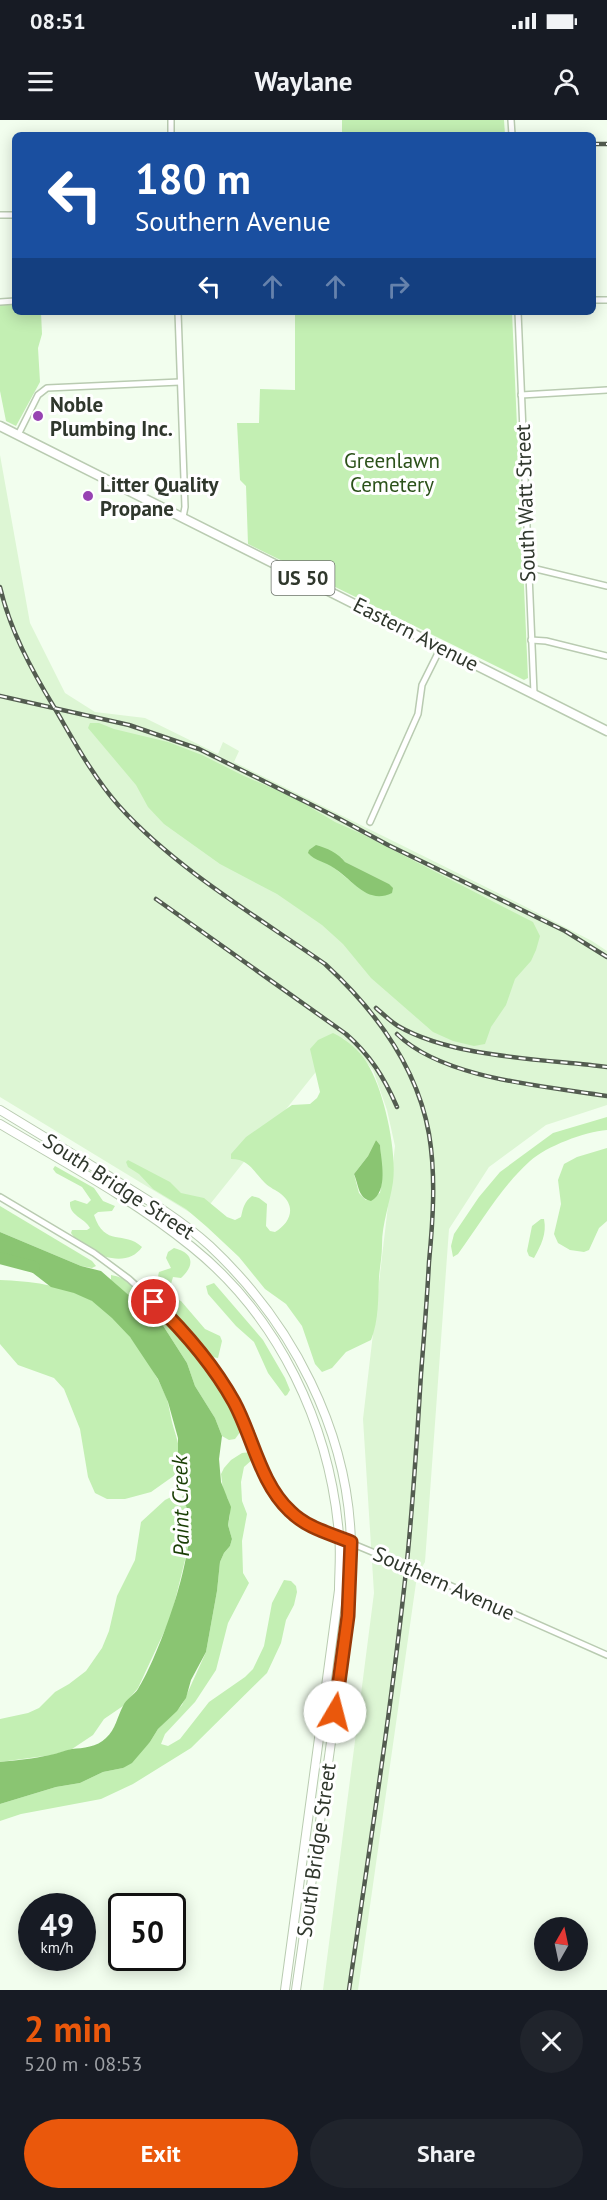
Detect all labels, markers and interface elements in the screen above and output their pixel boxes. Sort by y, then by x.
text: 08:51 [30,7,86,35]
text: Waylane [254,64,353,98]
icon: menu [24,65,57,98]
icon: person [550,65,583,98]
text: 180 m [135,151,251,206]
icon: left [36,156,114,234]
text: Southern Avenue [135,204,331,238]
icon: left [193,270,226,303]
icon: ahead [256,270,289,303]
icon: ahead [319,270,352,303]
icon: right [382,270,415,303]
place label: Noble Plumbing Inc. [50,391,173,442]
marker: Noble Plumbing Inc. [31,409,45,423]
street label: South Watt Street [509,424,541,582]
park label: Greenlawn Cemetery [344,447,440,498]
place label: Litter Quality Propane [100,471,219,522]
marker: Litter Quality Propane [81,489,95,503]
road number: US 50 [272,561,334,595]
street label: Eastern Avenue [349,591,483,677]
street label: South Bridge Street [38,1127,200,1245]
pin [128,1276,179,1327]
icon: arrive [137,1285,170,1318]
water label: Paint Creek [165,1454,195,1557]
street label: Southern Avenue [369,1540,519,1626]
position arrow [303,1680,367,1744]
street label: South Bridge Street [290,1761,342,1939]
speed limit sign: 50 [108,1893,186,1971]
text: 49 [40,1905,74,1944]
north arrow [534,1917,588,1971]
map controls [534,1917,588,1971]
text: km/h [41,1938,73,1957]
text: 2 min [24,2005,112,2052]
button: close [520,2010,583,2073]
text: 520 m · 08:53 [24,2051,142,2077]
button: Exit [24,2119,298,2188]
button: Share [310,2119,583,2188]

